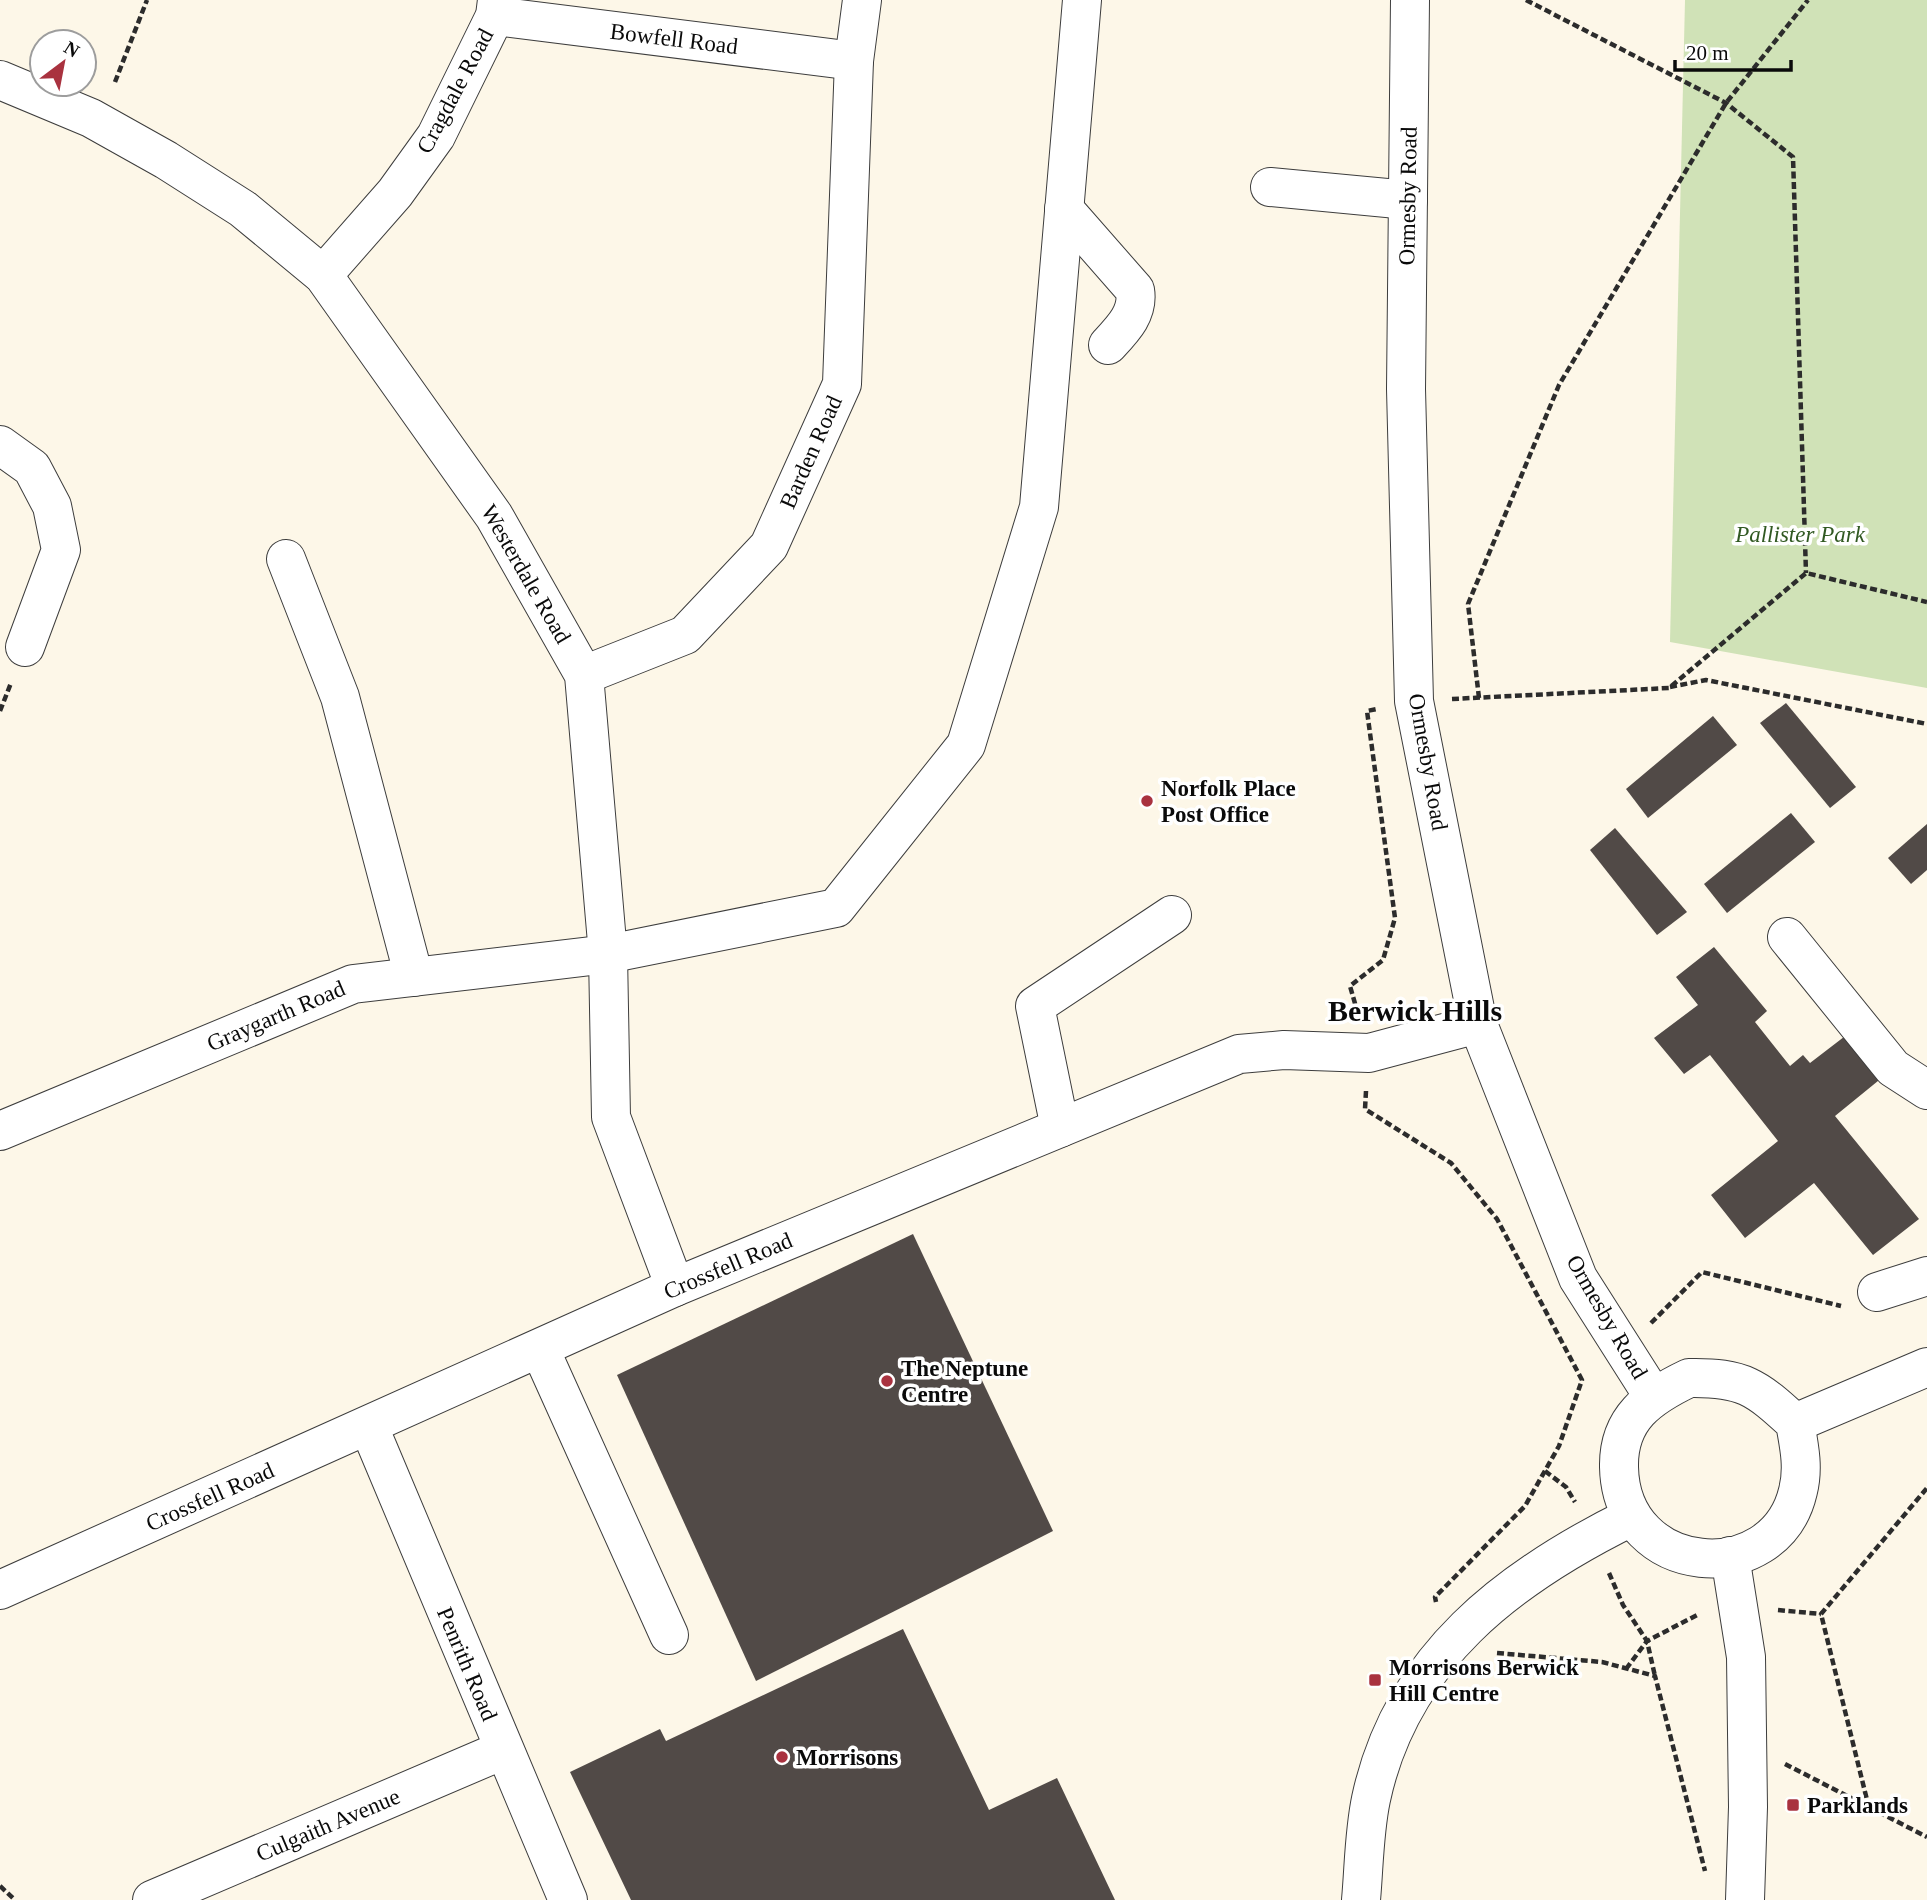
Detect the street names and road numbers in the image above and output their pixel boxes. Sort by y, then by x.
street label: Bowfell Road [609,19,740,59]
street label: Cragdale Road [412,24,499,157]
street label: Ormesby Road [1394,126,1422,266]
street label: Barden Road [775,391,847,512]
street label: Westerdale Road [476,500,576,648]
street label: Ormesby Road [1404,692,1452,833]
street label: Graygarth Road [203,975,349,1056]
street label: Crossfell Road [660,1227,797,1304]
street label: Ormesby Road [1562,1251,1653,1384]
street label: Crossfell Road [142,1457,278,1536]
street label: Penrith Road [432,1604,502,1725]
street label: Culgaith Avenue [252,1783,404,1867]

